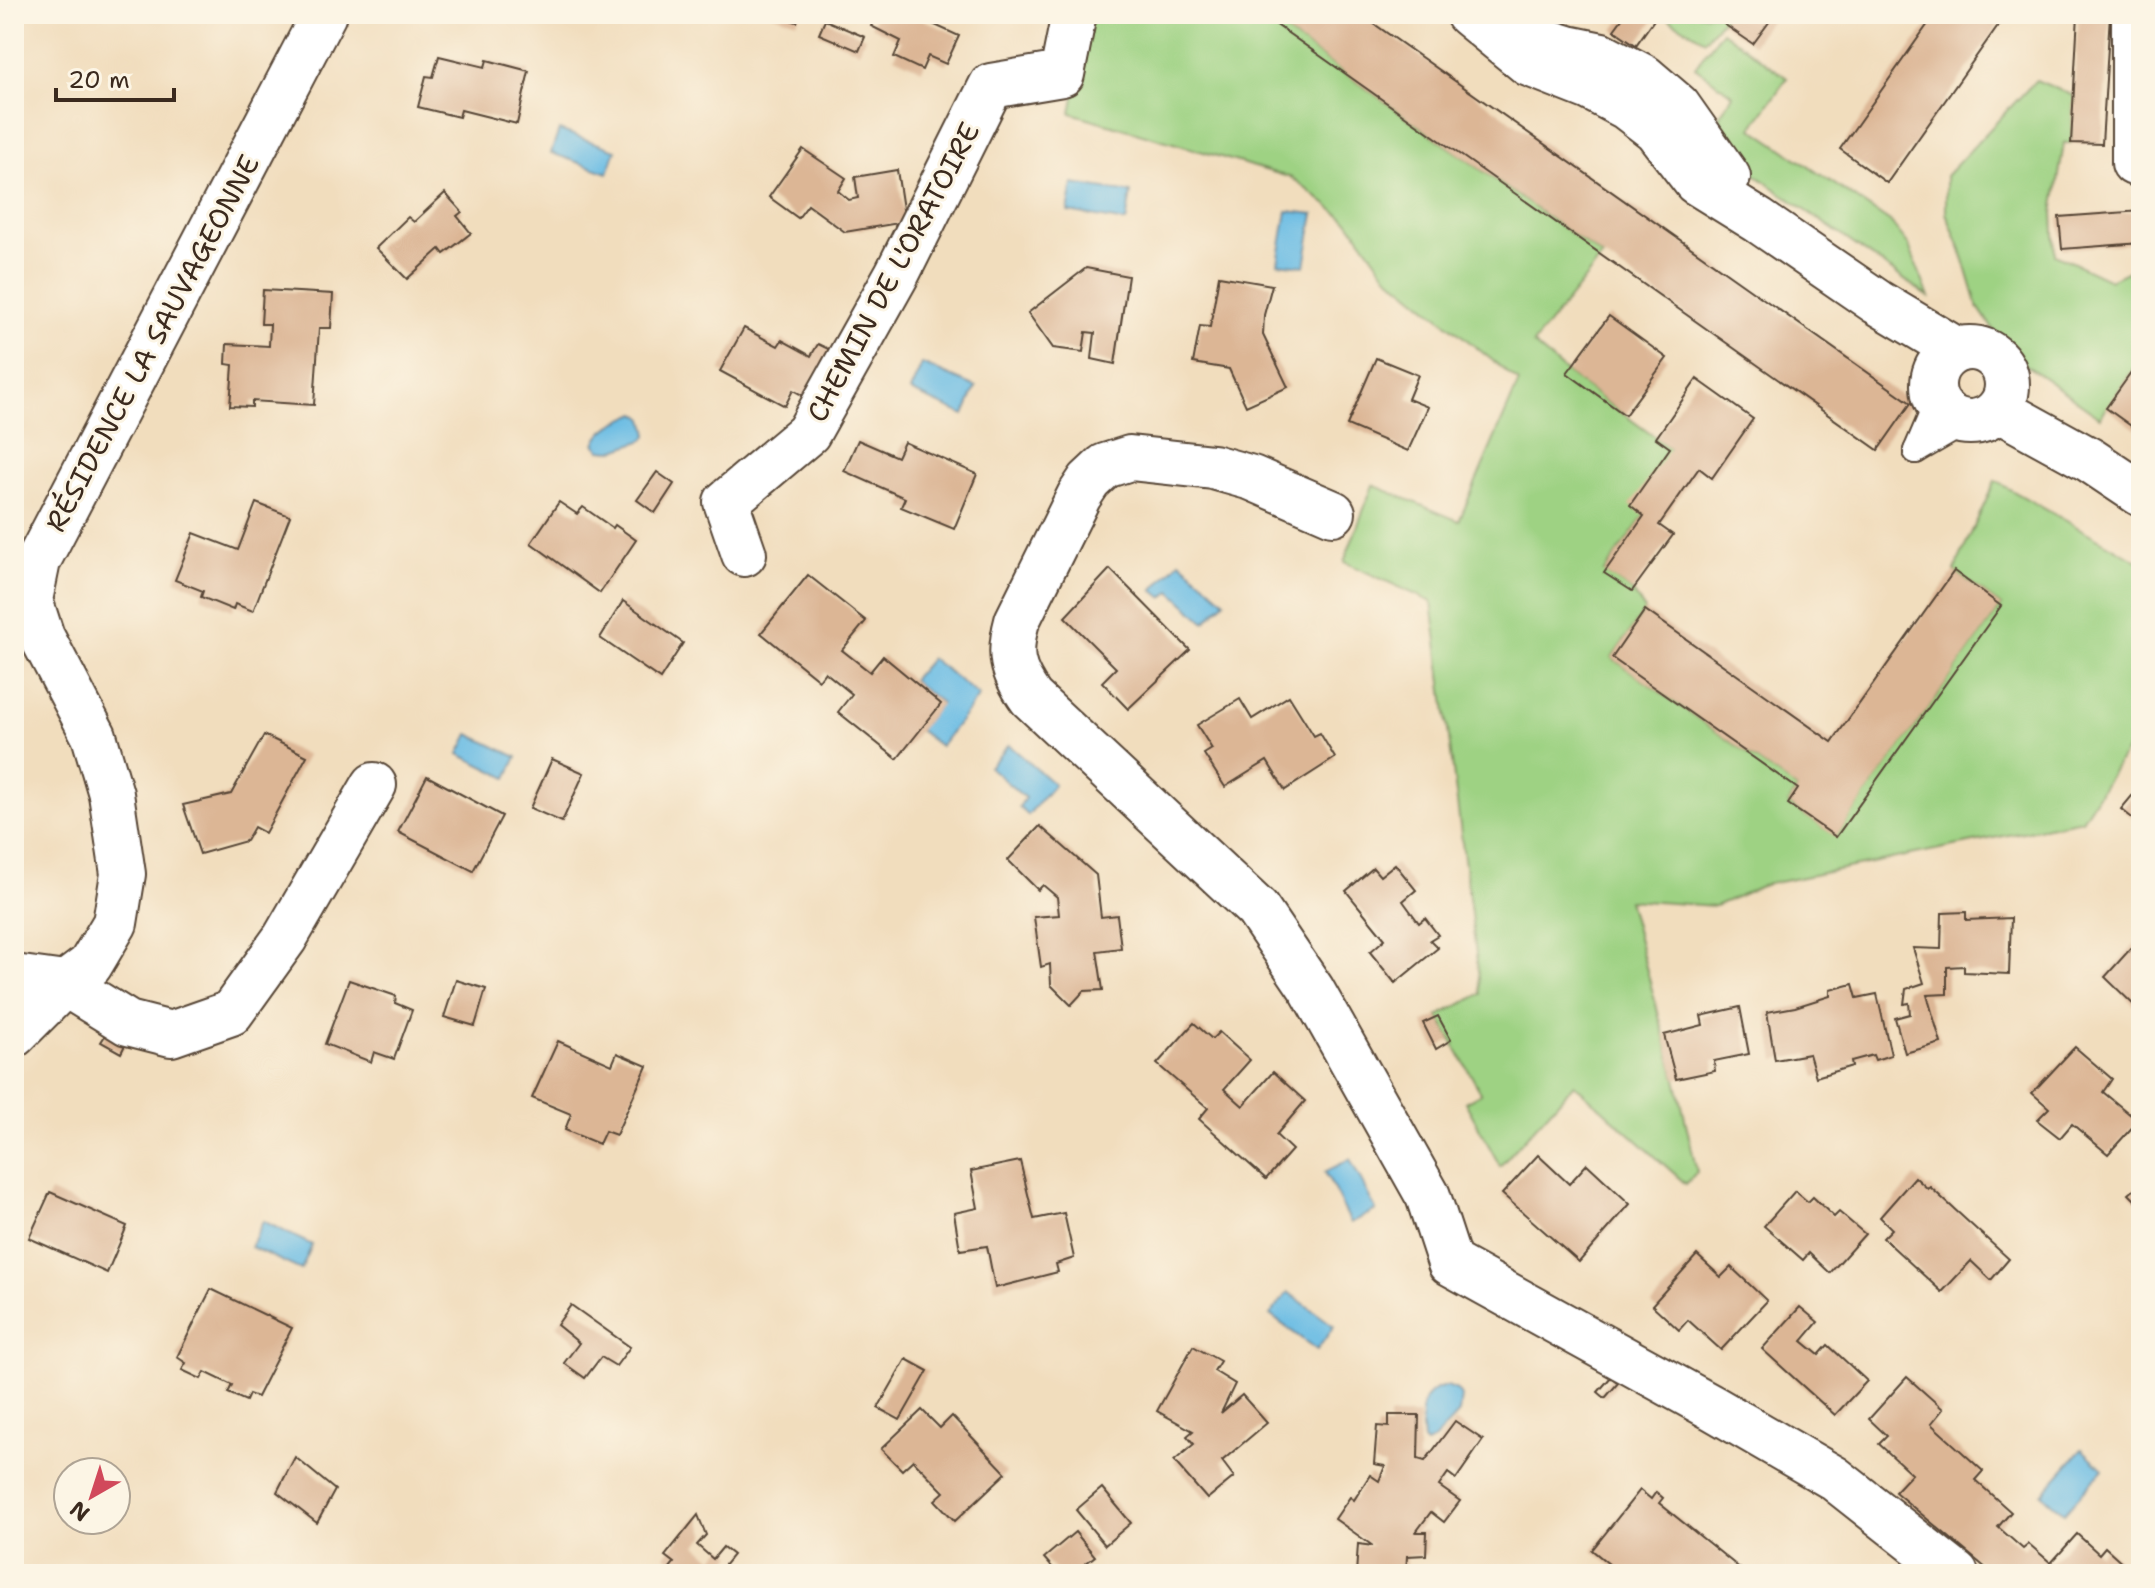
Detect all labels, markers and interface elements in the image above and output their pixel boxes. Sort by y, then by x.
scale bar [56,52,174,102]
text: 20 m [68,64,130,96]
street label: CHEMIN DE L'ORATOIRE [798,115,988,429]
street label: RÉSIDENCE LA SAUVAGEONNE [36,148,268,538]
north arrow [52,1456,132,1536]
text: N [64,1494,96,1528]

